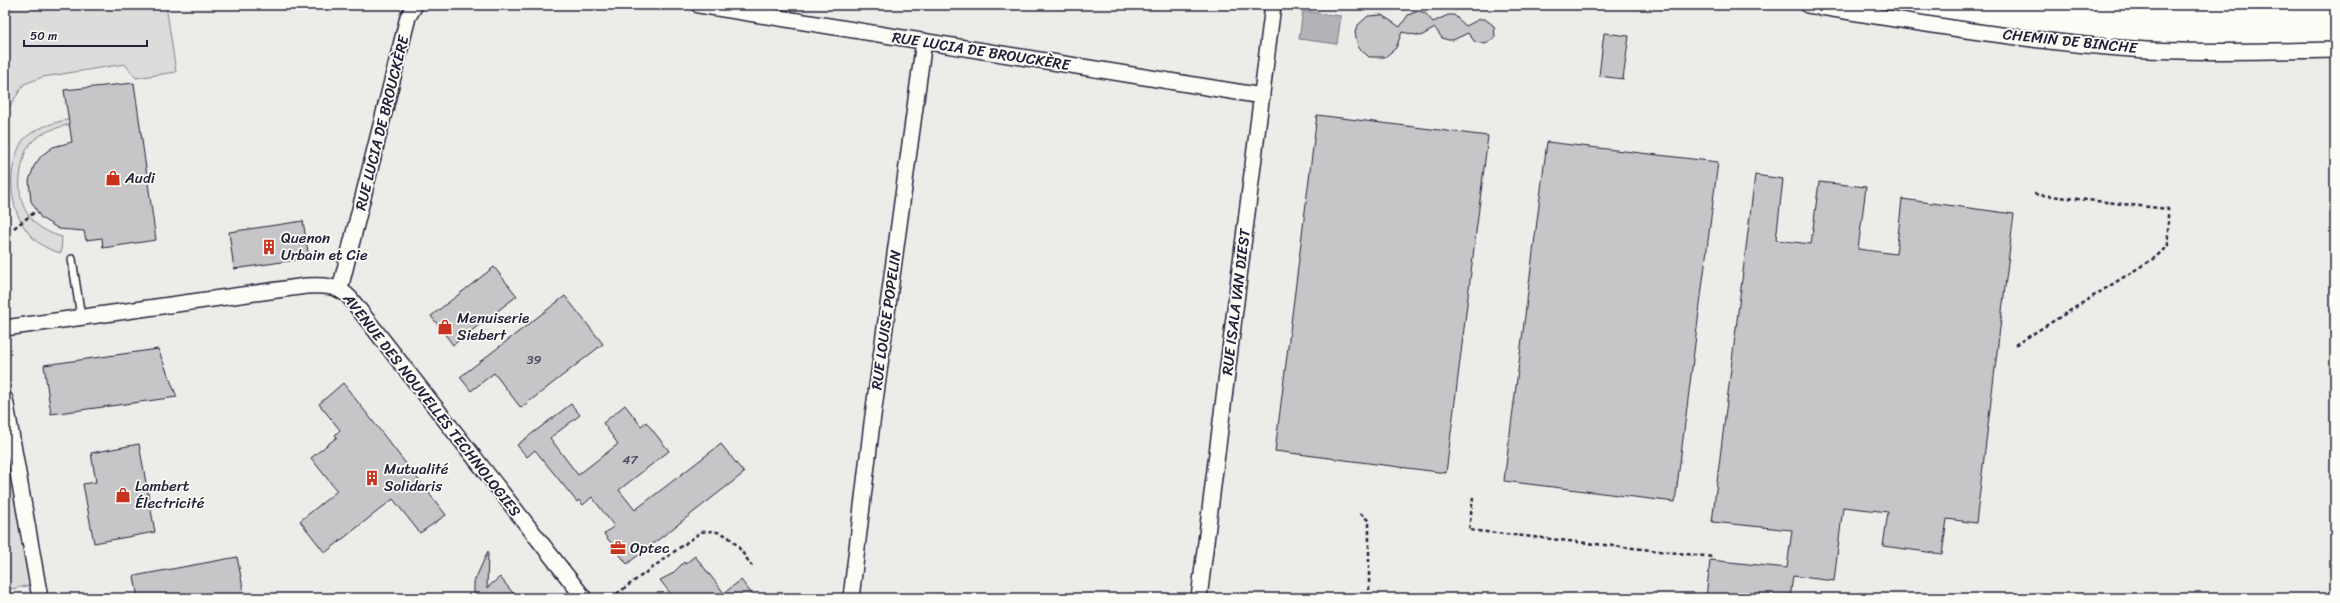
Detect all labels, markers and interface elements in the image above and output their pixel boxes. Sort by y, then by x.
street label: CHEMIN DE BINCHE [2002,21,2140,61]
scale bar [24,22,147,48]
street label: RUE LUCIA DE BROUCKÈRE [890,24,1073,78]
text: 50 m [30,25,57,47]
street label: RUE LUCIA DE BROUCKÈRE [348,31,417,213]
place label: Audi [124,165,156,191]
shop icon: Audi [104,169,122,187]
place label: Quenon Urbain et Cie [281,225,368,268]
street label: RUE ISALA VAN DIEST [1214,226,1258,377]
building icon: Quenon Urbain et Cie [260,238,278,256]
street label: RUE LOUISE POPELIN [863,248,909,391]
street label: AVENUE DES NOUVELLES TECHNOLOGIES [336,287,528,523]
place label: Menuiserie Siebert [457,305,529,348]
shop icon: Menuiserie Siebert [436,318,454,336]
house number: 39 [526,348,542,371]
house number: 47 [622,448,639,471]
place label: Mutualité Solidaris [384,456,449,499]
building icon: Mutualité Solidaris [363,469,381,487]
place label: Lambert Électricité [135,473,205,516]
shop icon: Lambert Électricité [114,486,132,504]
place label: Optec [630,535,670,561]
office icon: Optec [609,539,627,557]

